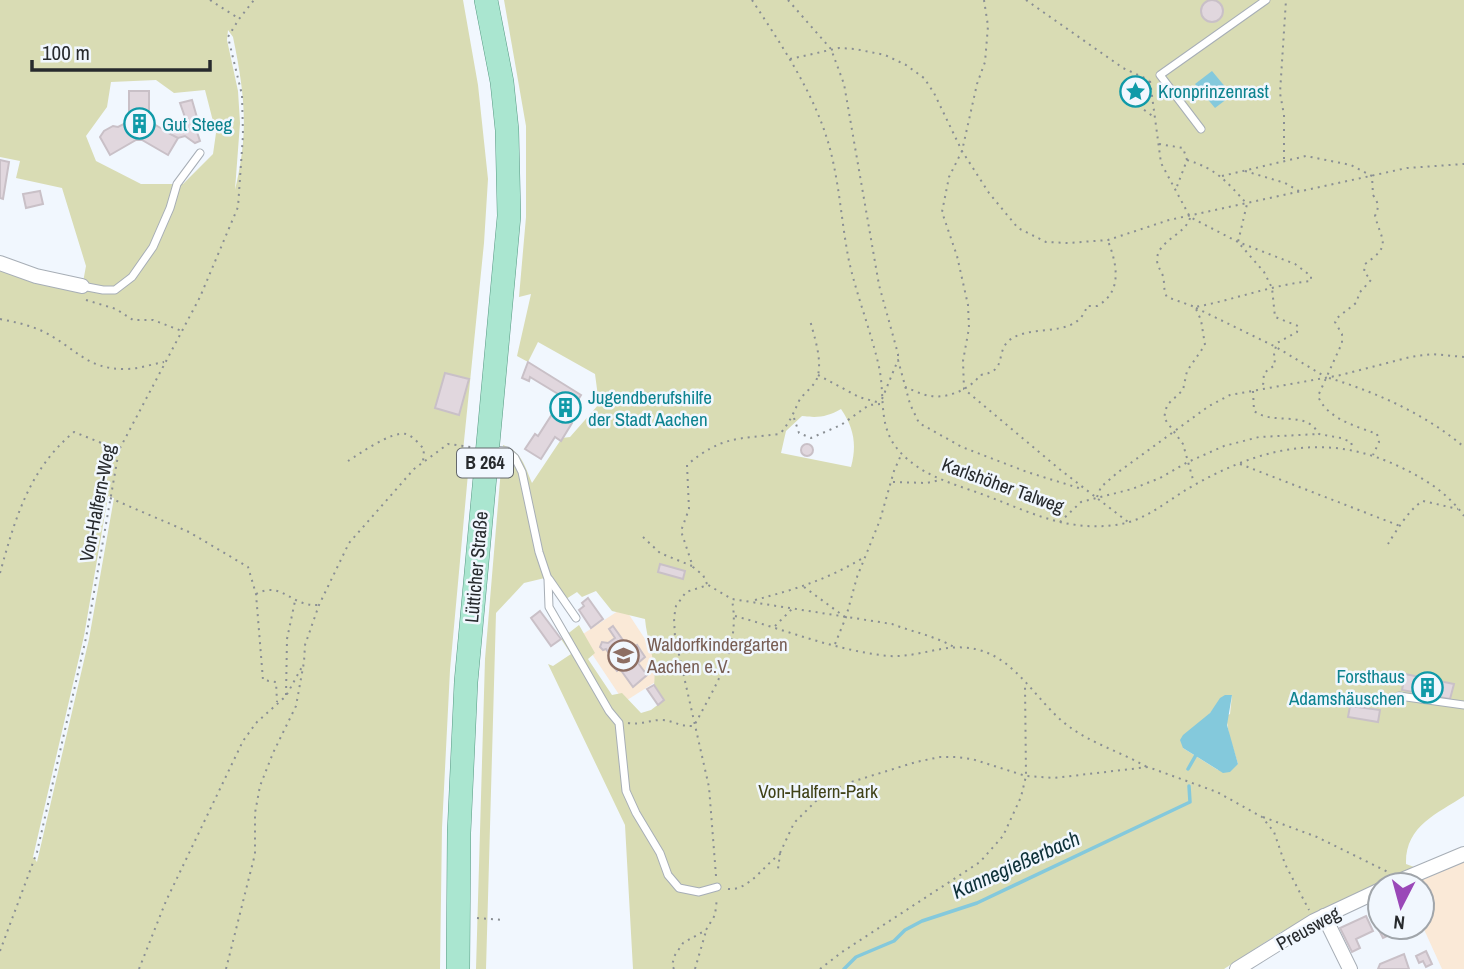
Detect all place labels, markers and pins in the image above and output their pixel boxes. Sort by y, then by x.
place icon: Kronprinzenrast [1118,74,1152,108]
place label: Kronprinzenrast [1158,78,1270,104]
building icon: Gut Steeg [122,107,156,141]
place label: Gut Steeg [162,111,233,137]
place label: Jugendberufshilfe der Stadt Aachen [588,384,712,432]
building icon: Jugendberufshilfe der Stadt Aachen [548,391,582,425]
place label: Waldorfkindergarten Aachen e.V. [646,631,788,679]
school or university icon: Waldorfkindergarten Aachen e.V. [607,638,641,672]
place label: Forsthaus Adamshäuschen [1288,663,1405,711]
building icon: Forsthaus Adamshäuschen [1411,670,1445,704]

